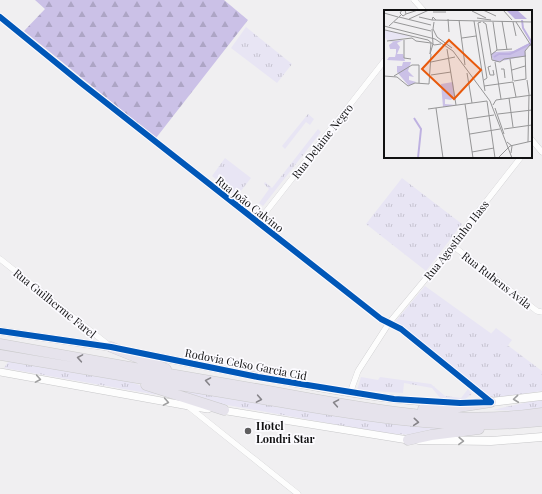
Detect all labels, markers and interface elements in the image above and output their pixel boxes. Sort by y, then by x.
inset map [384,10,532,158]
street label: Rua Delaine Negro [288,100,356,182]
street label: Rua João Calvino [213,173,287,235]
street label: Rua Agostinho Hass [420,197,492,283]
street label: Rua Rubens Avila [459,248,535,312]
street label: Rua Guilherme Farel [11,265,99,341]
street label: Rodovia Celso Garcia Cid [184,345,309,383]
one-way arrow [77,354,83,363]
one-way arrow [35,374,41,382]
one-way arrow [205,377,211,385]
one-way arrow [256,394,262,403]
one-way arrow [513,395,519,404]
one-way arrow [163,398,169,406]
one-way arrow [333,399,339,408]
one-way arrow [413,417,419,426]
place label: Hotel Londri Star [256,418,315,446]
marker: Hotel Londri Star [243,426,253,436]
one-way arrow [458,437,464,445]

